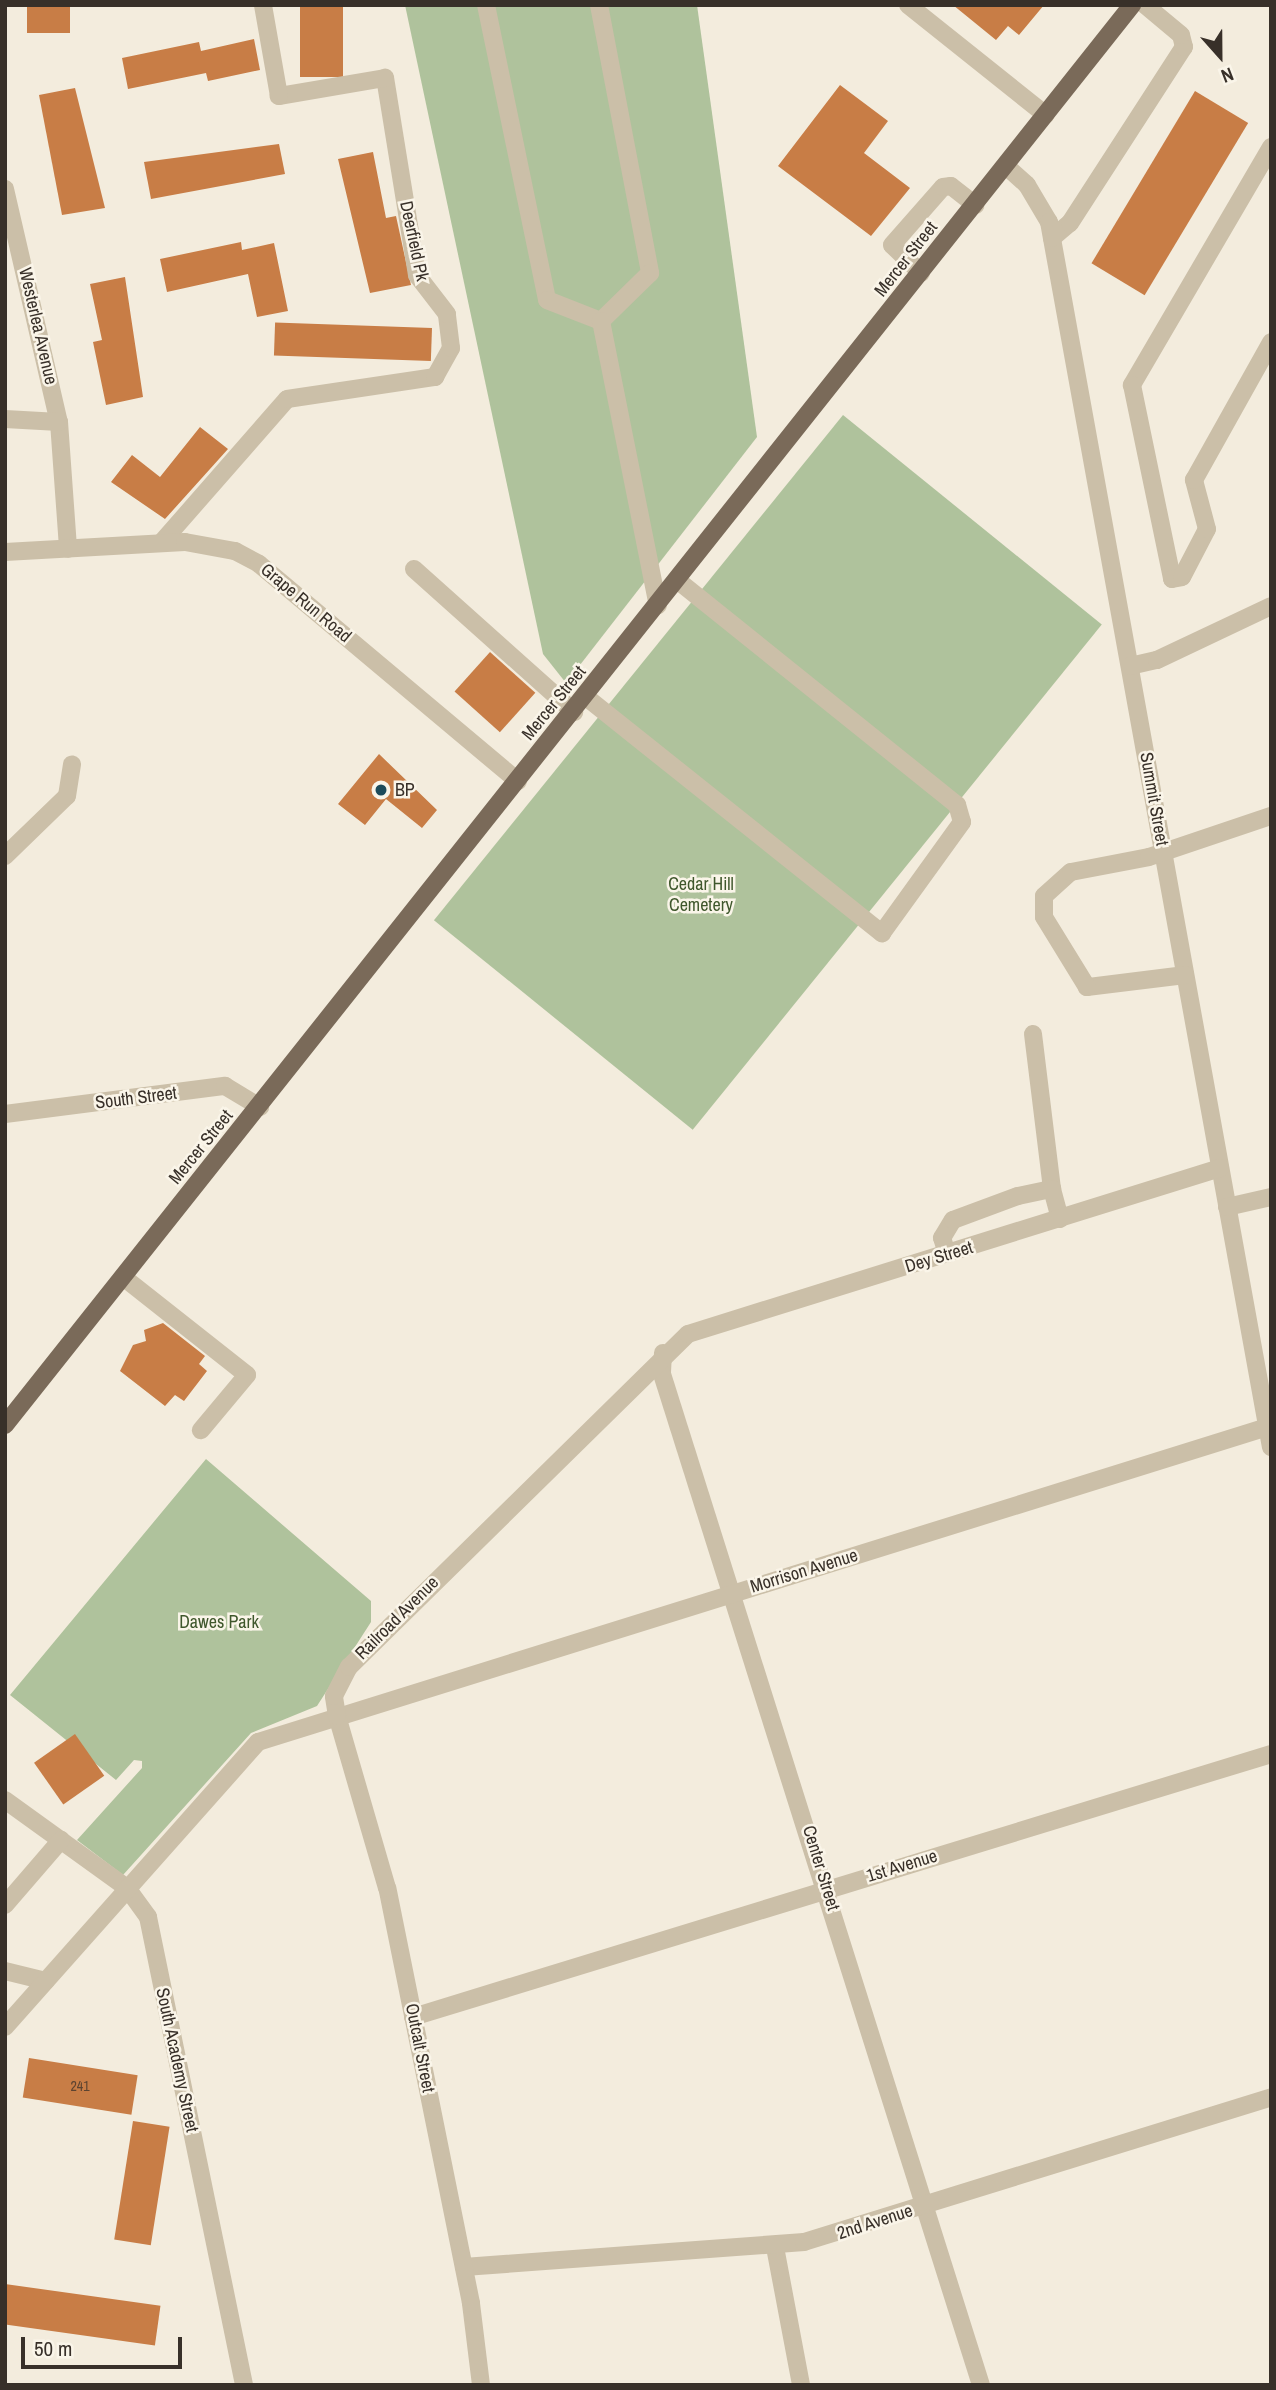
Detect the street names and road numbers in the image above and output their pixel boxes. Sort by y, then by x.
street label: Deerfield Pk [395,199,433,283]
street label: Mercer Street [870,217,942,301]
street label: Westerlea Avenue [14,265,62,387]
street label: Grape Run Road [256,559,356,647]
street label: Mercer Street [517,661,591,745]
street label: Summit Street [1135,751,1173,847]
street label: South Street [94,1082,178,1114]
street label: Mercer Street [164,1105,238,1189]
street label: Dey Street [902,1236,976,1278]
street label: Morrison Avenue [747,1544,861,1598]
street label: Railroad Avenue [351,1572,443,1664]
street label: Center Street [798,1823,844,1913]
street label: 1st Avenue [864,1845,940,1887]
street label: South Academy Street [151,1986,203,2134]
street label: Outcalt Street [401,2002,439,2094]
street label: 2nd Avenue [834,2200,916,2244]

